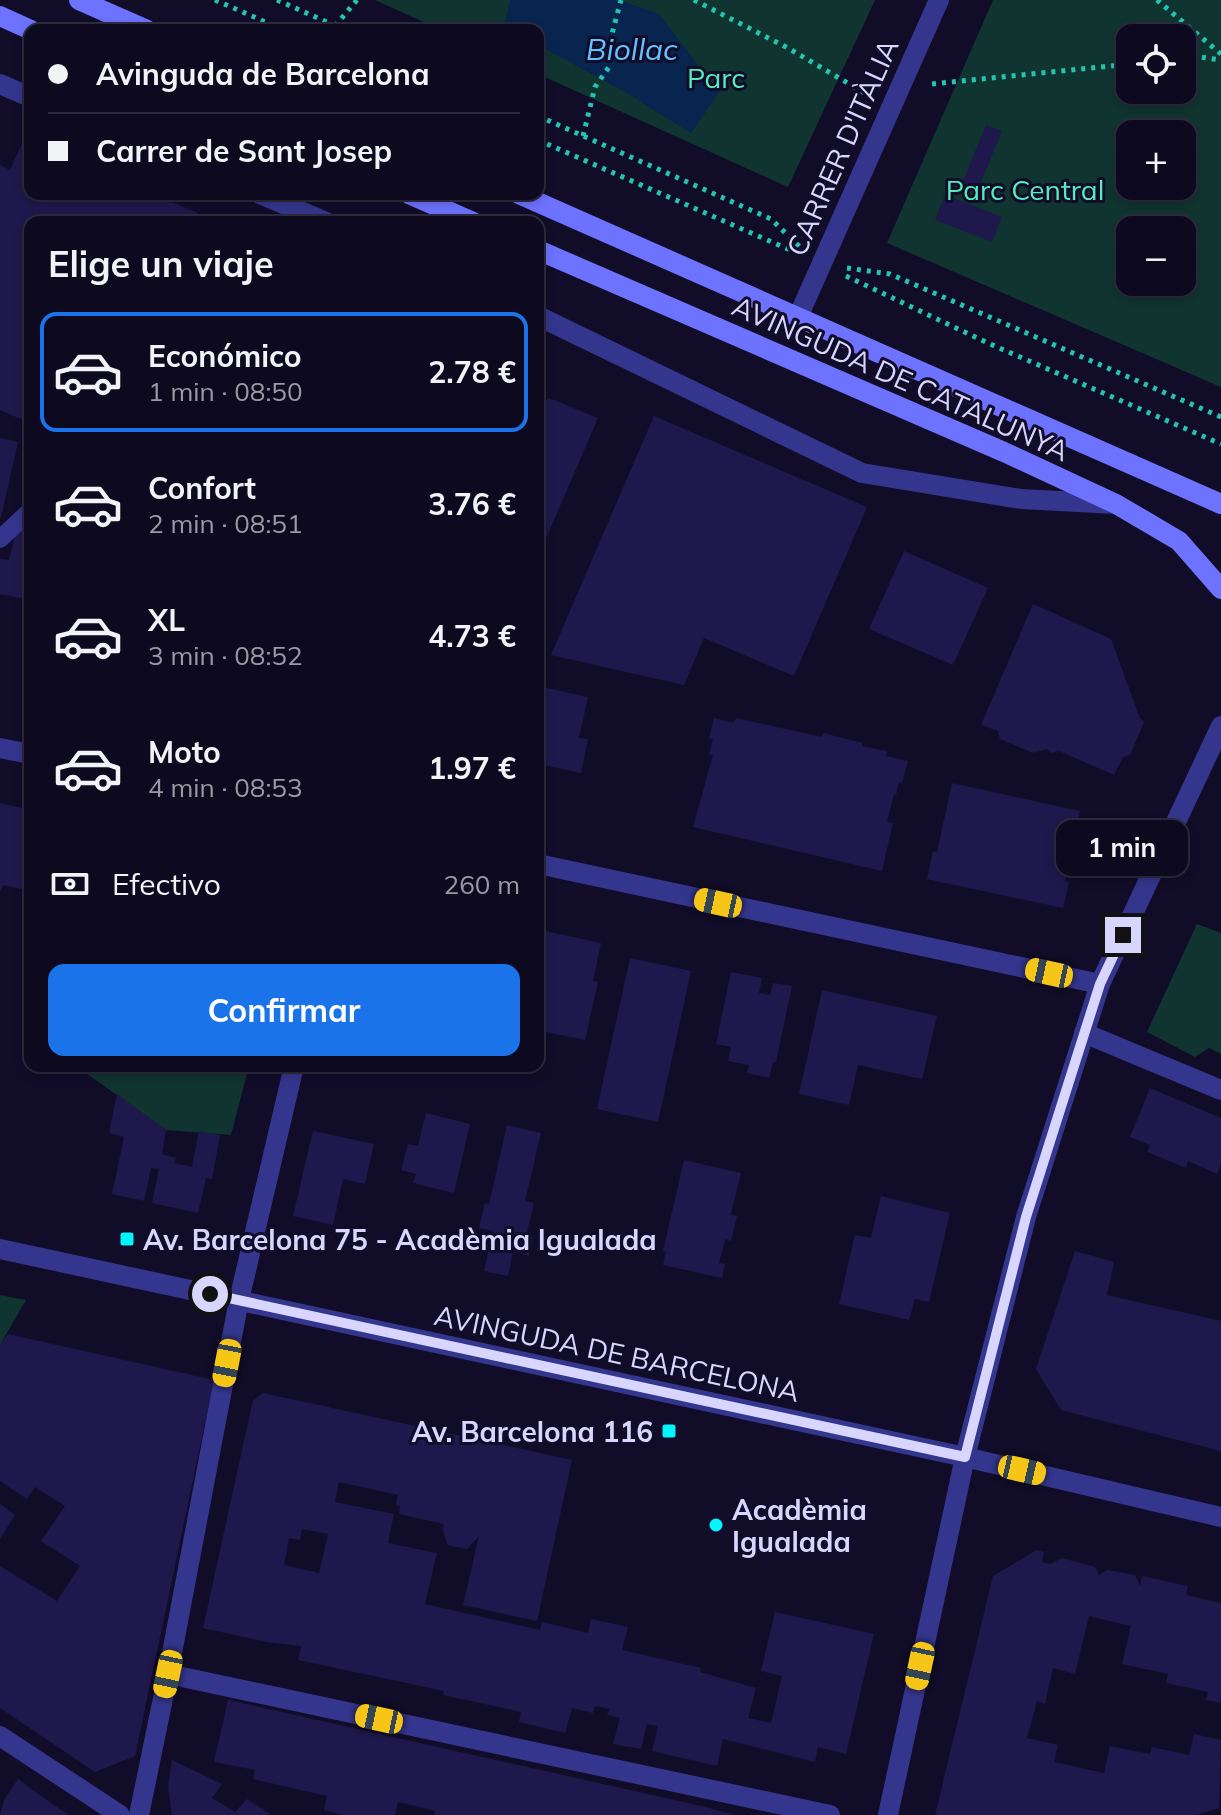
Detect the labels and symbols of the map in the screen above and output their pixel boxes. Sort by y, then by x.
water label: Biollac [586,30,678,68]
street label: CARRER D'ITÀLIA [778,33,906,261]
park label: Parc [687,60,745,95]
park label: Parc Central [946,172,1104,207]
street label: AVINGUDA DE CATALUNYA [727,288,1075,468]
callout: 1 min [1057,819,1189,875]
car [692,886,744,920]
route end [1105,917,1141,953]
car [1023,956,1075,990]
place label: Av. Barcelona 75 - Acadèmia Igualada [143,1222,657,1257]
marker: Av. Barcelona 75 - Acadèmia Igualada [118,1230,136,1248]
route start [192,1276,228,1312]
street label: AVINGUDA DE BARCELONA [431,1297,803,1409]
car [211,1337,243,1389]
place label: Av. Barcelona 116 [411,1414,653,1449]
marker: Av. Barcelona 116 [660,1422,678,1440]
car [996,1453,1048,1487]
place label: Acadèmia Igualada [732,1492,867,1559]
marker: Acadèmia Igualada [707,1516,725,1534]
car [903,1640,937,1692]
car [151,1648,185,1700]
car [353,1702,405,1736]

